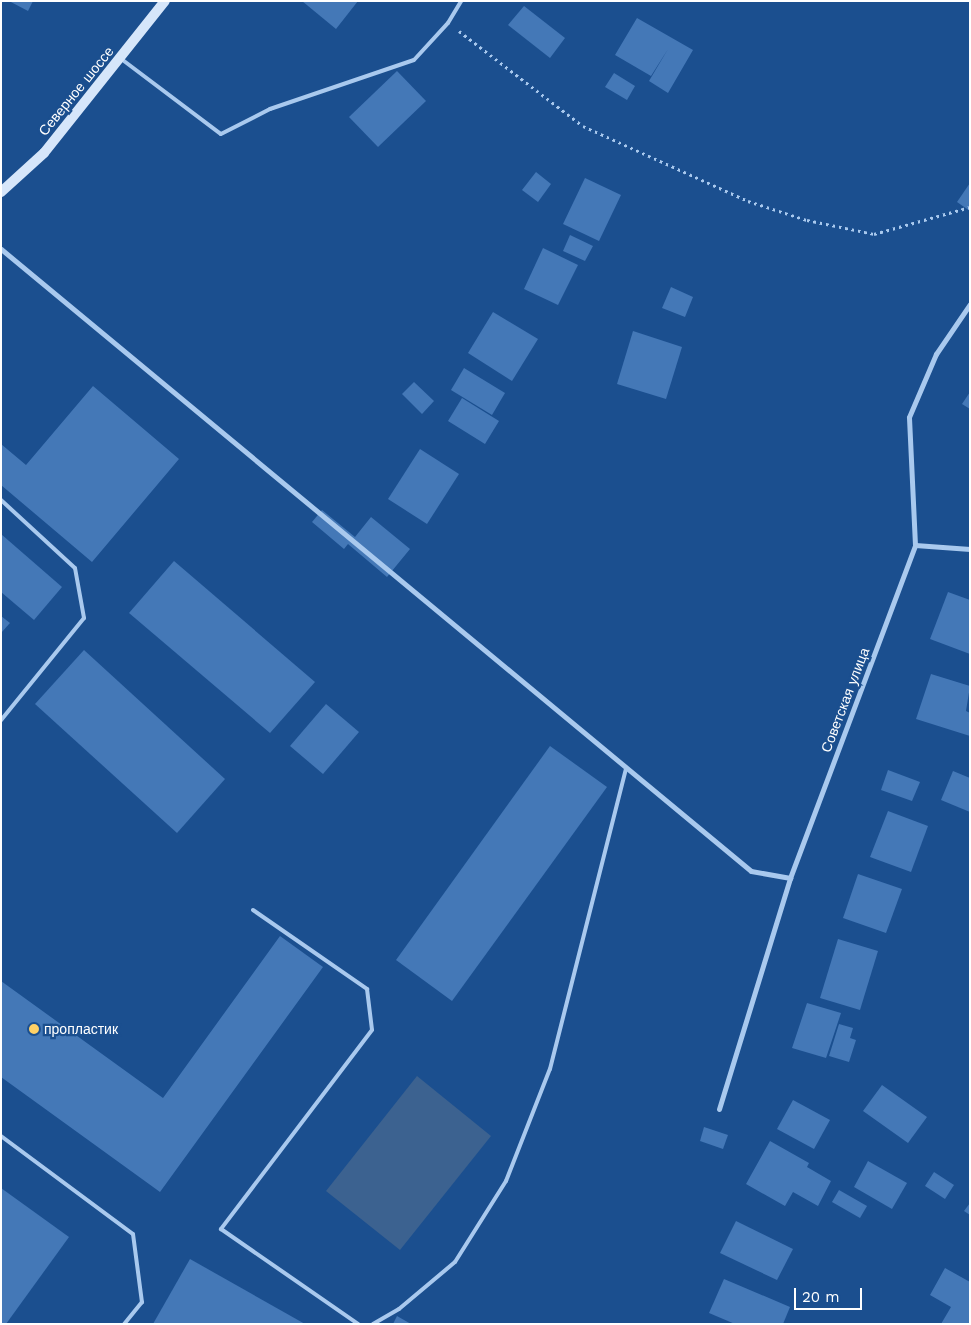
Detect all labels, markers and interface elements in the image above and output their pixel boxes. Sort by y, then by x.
street label: Северное шоссе [35,43,117,139]
street label: Советская улица [817,645,873,755]
place label: пропластик [44,1021,118,1037]
marker: пропластик [28,1023,40,1035]
scale bar [796,1278,864,1310]
text: 20 m [802,1288,840,1306]

